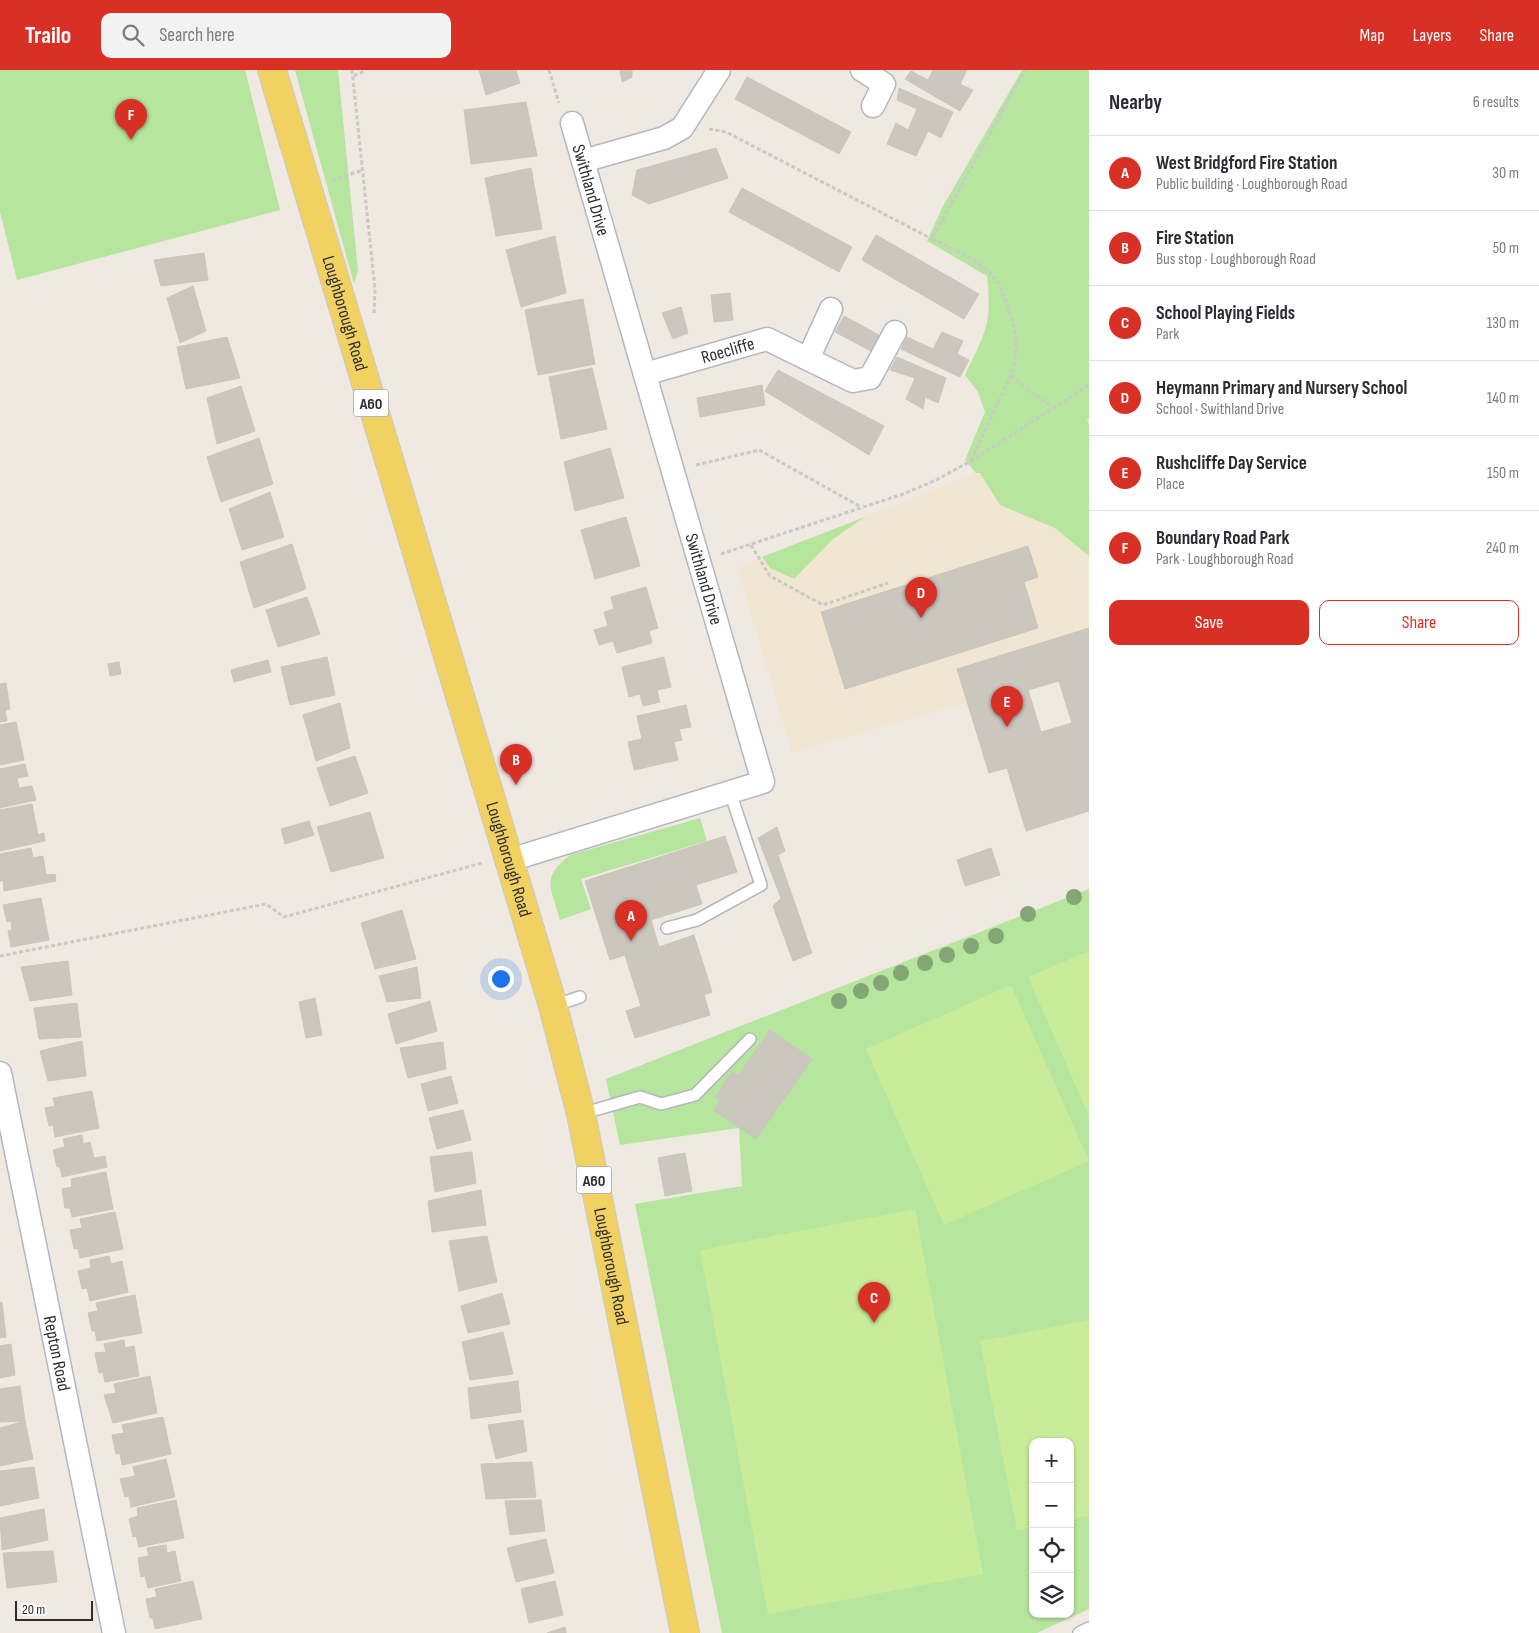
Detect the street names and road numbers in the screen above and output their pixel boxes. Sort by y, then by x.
street label: Swithland Drive [567,142,614,238]
street label: Loughborough Road [317,253,372,373]
street label: Roecliffe [699,333,757,368]
road number: A60 [354,389,388,416]
street label: Swithland Drive [680,531,727,627]
street label: Loughborough Road [481,799,536,919]
road number: A60 [576,1166,612,1194]
street label: Loughborough Road [589,1206,633,1327]
street label: Repton Road [39,1314,74,1393]

